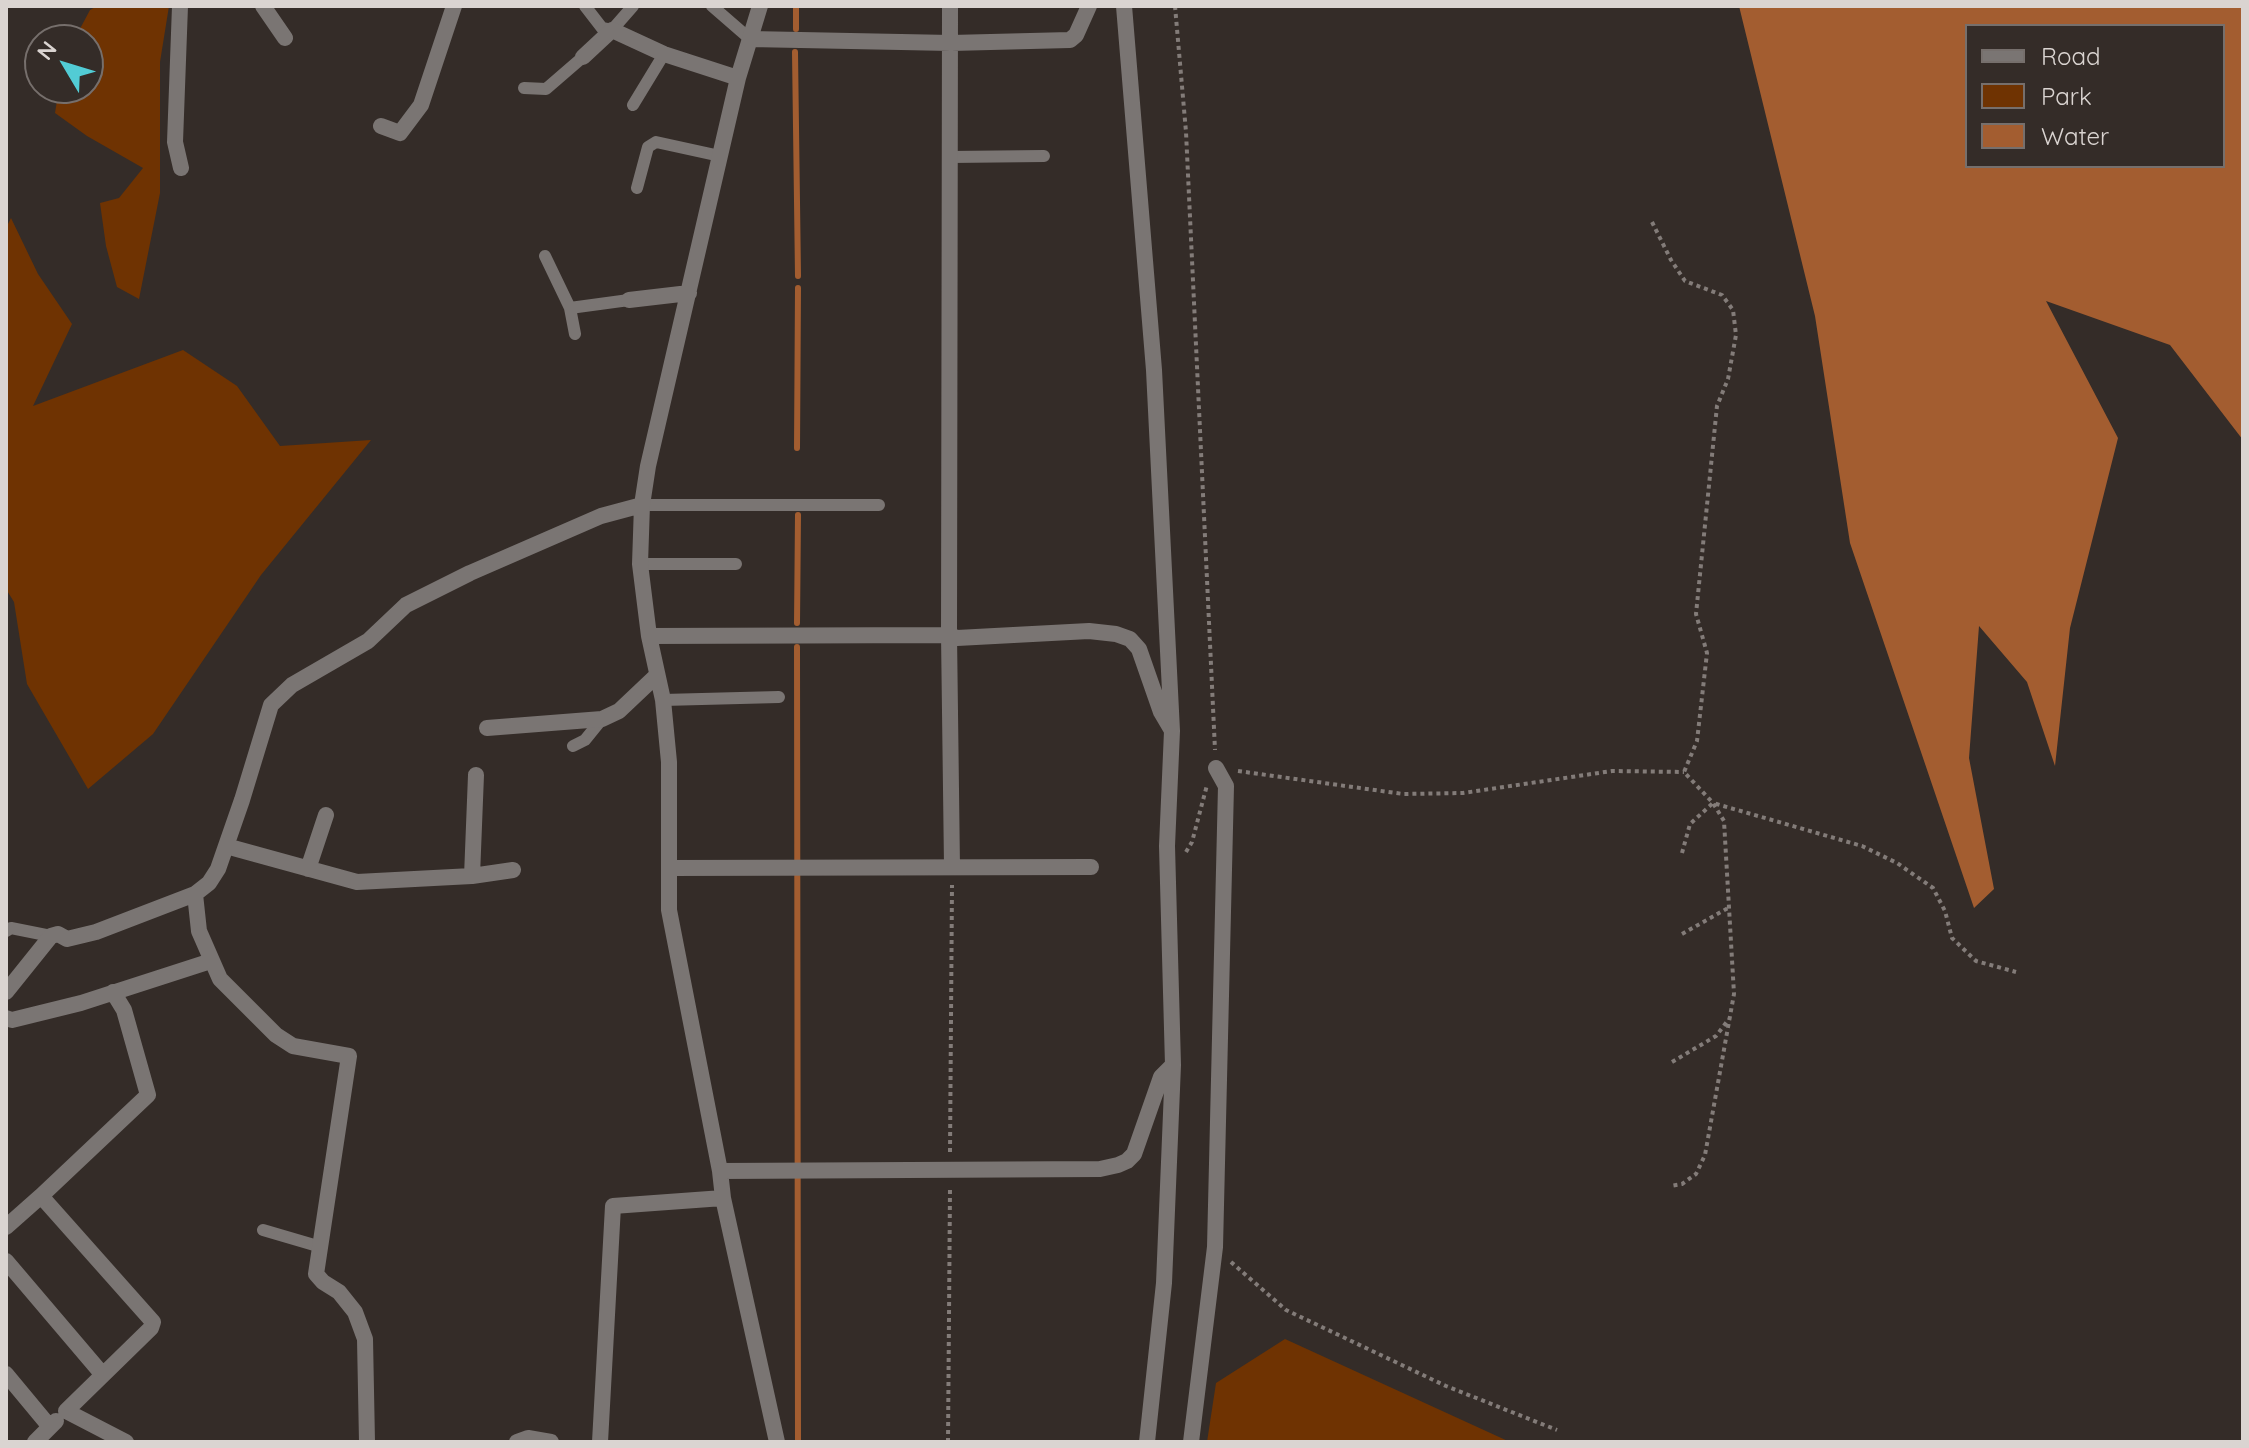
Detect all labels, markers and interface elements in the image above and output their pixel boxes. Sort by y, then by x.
north arrow [24,24,104,104]
legend [1965,24,2225,168]
text: N [31,35,63,65]
text: Road [2041,41,2101,71]
text: Park [2041,81,2092,111]
text: Water [2041,121,2109,151]

